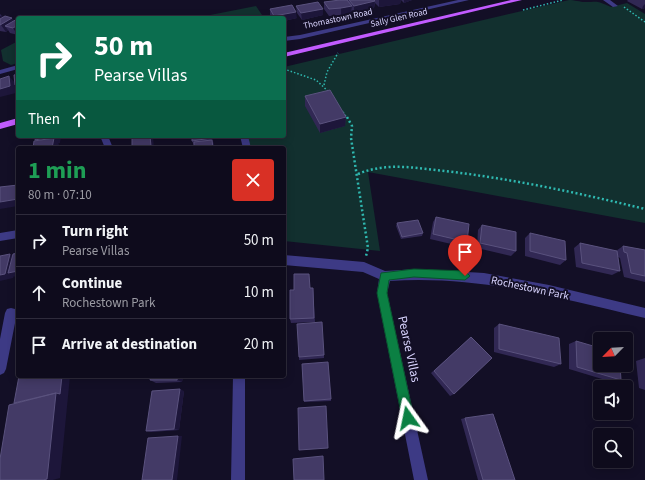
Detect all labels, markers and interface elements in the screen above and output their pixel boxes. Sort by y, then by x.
street label: Thomastown Road [302,5,374,33]
street label: Sally Glen Road [369,5,429,31]
text: 50 m [94,26,153,66]
icon: right [28,32,80,84]
text: Pearse Villas [94,63,187,88]
icon: ahead [68,108,90,130]
text: Then [28,109,60,130]
text: 1 min [28,153,86,188]
button: close [232,159,274,201]
text: 80 m · 07:10 [28,186,92,204]
text: Turn right [62,221,128,242]
icon: right [28,230,50,252]
text: 50 m [244,230,274,251]
pin [448,235,482,276]
icon: arrive [454,241,476,263]
text: Pearse Villas [62,242,129,260]
street label: Rochestown Park [490,272,571,304]
text: Continue [62,273,122,294]
icon: ahead [28,282,50,304]
text: 10 m [244,282,274,303]
text: Rochestown Park [62,294,156,312]
street label: Pearse Villas [393,314,425,384]
north arrow [593,332,633,372]
map controls [593,332,633,468]
icon: arrive [28,334,50,356]
text: Arrive at destination [62,334,197,355]
text: 20 m [244,334,274,355]
button: sound [593,380,633,420]
position arrow [387,397,429,439]
button: search [593,428,633,468]

